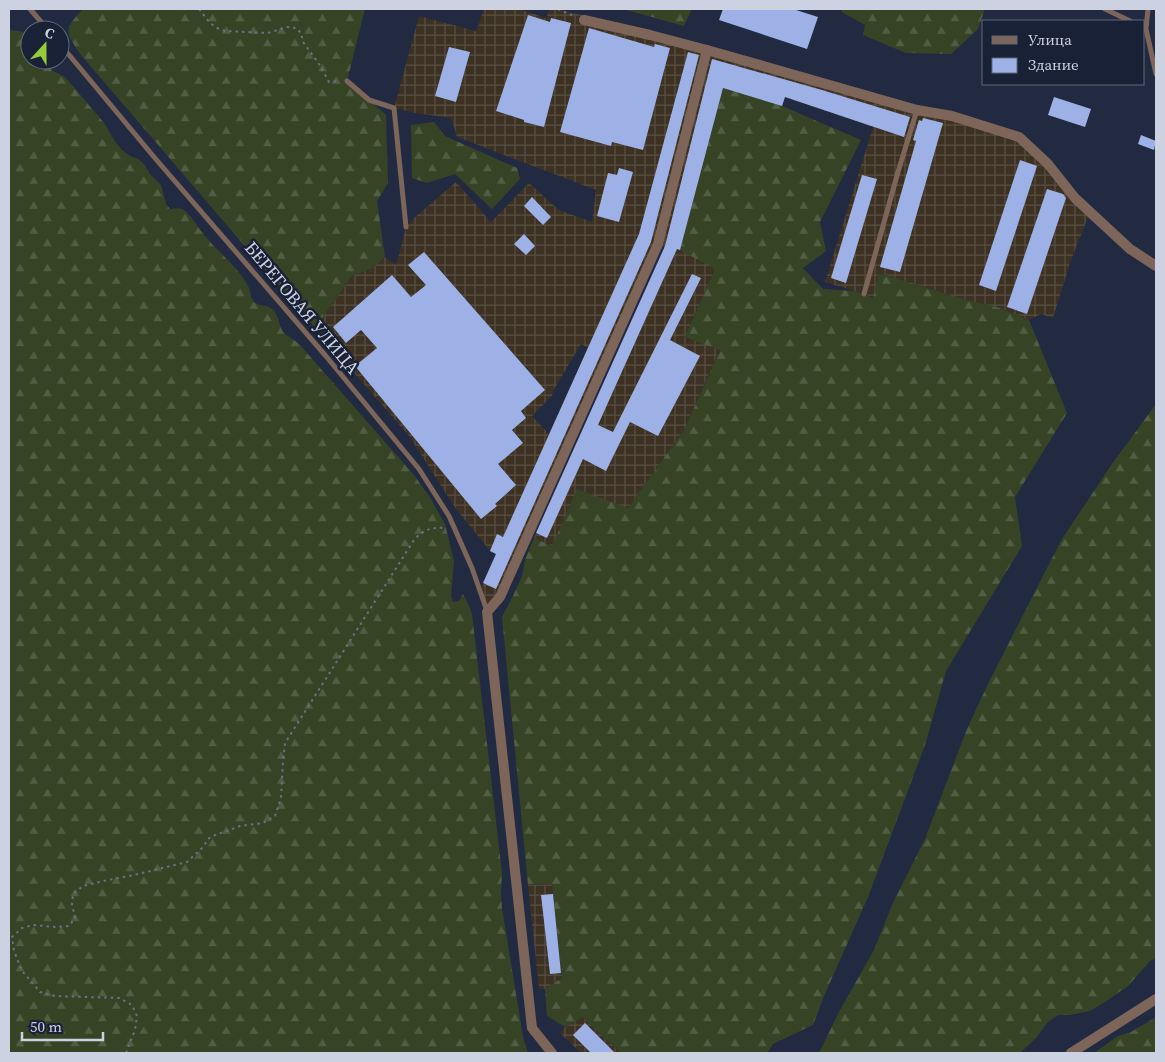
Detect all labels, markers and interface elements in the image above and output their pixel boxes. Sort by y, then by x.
north arrow [20,20,70,70]
legend [982,20,1145,85]
text: С [42,22,58,44]
text: Улица [1028,29,1072,50]
text: Здание [1028,54,1079,75]
street label: БЕРЕГОВАЯ УЛИЦА [239,236,366,380]
scale bar [22,1010,104,1042]
text: 50 m [30,1016,62,1037]

